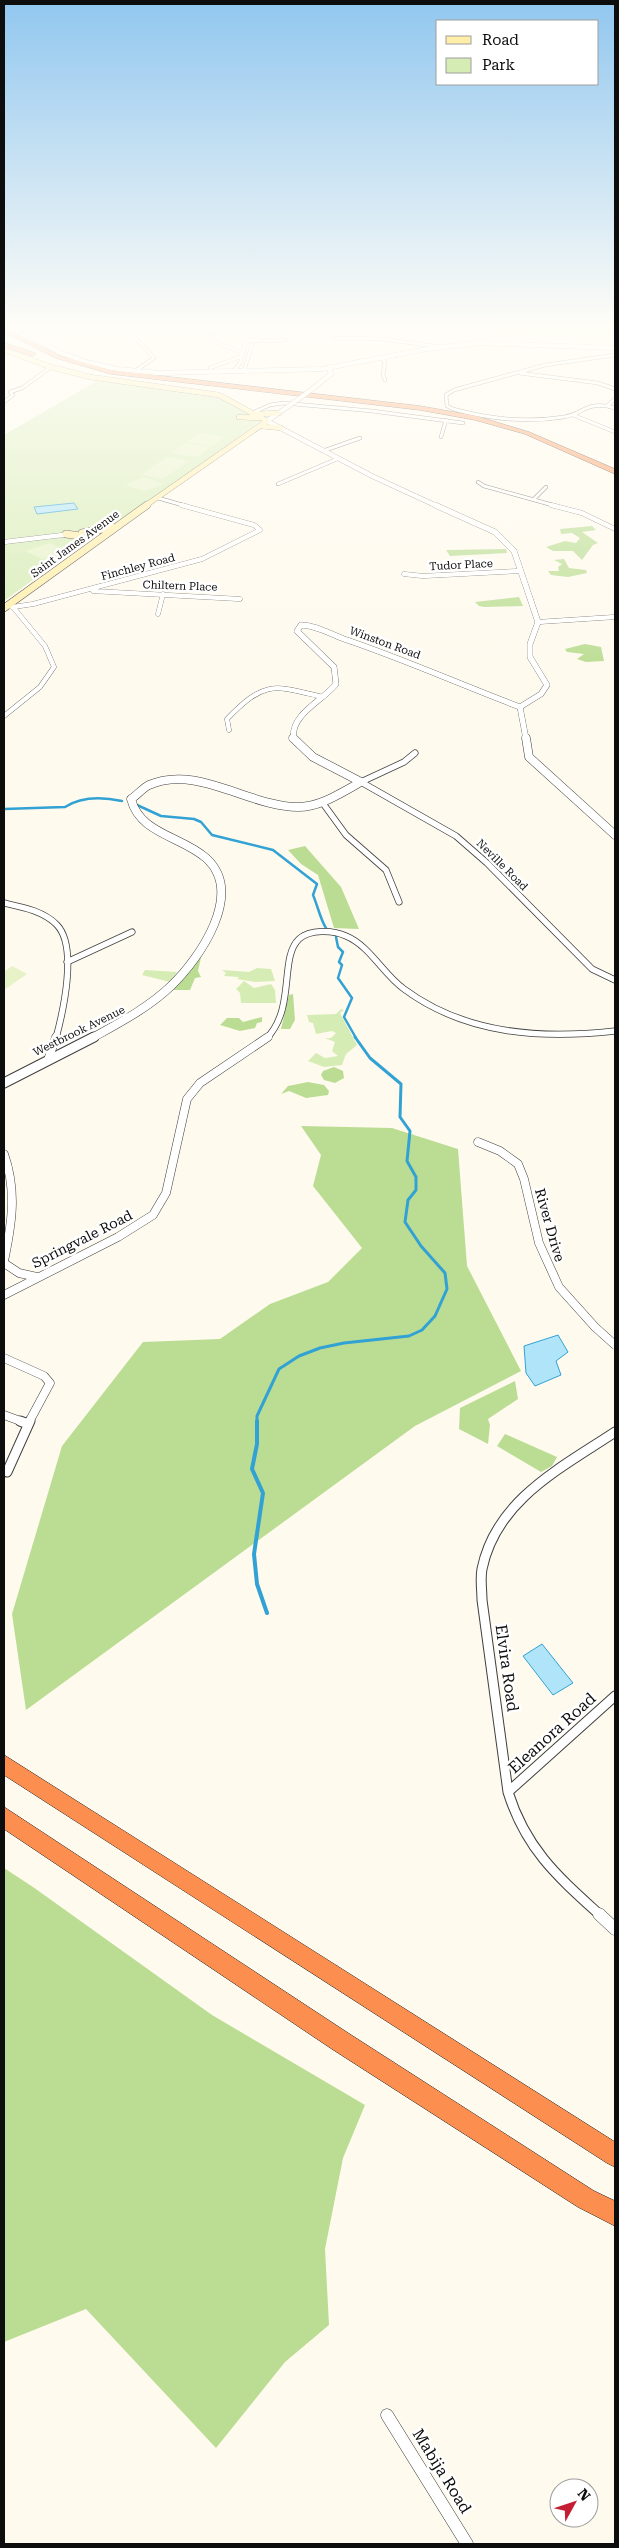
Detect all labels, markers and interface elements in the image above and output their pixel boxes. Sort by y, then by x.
legend [436,20,599,85]
text: Road [482,31,519,49]
text: Park [482,56,516,74]
street label: Saint James Avenue [28,508,122,580]
street label: Finchley Road [100,551,176,583]
street label: Tudor Place [429,557,493,573]
street label: Chiltern Place [142,578,218,594]
street label: Winston Road [348,624,422,662]
street label: Neville Road [474,837,530,893]
street label: Westbrook Avenue [31,1003,127,1059]
street label: River Drive [532,1186,568,1264]
street label: Springvale Road [29,1207,135,1271]
street label: Elvira Road [491,1623,523,1713]
street label: Eleanora Road [504,1689,600,1777]
street label: Mabija Road [409,2425,475,2517]
north arrow [549,2478,599,2528]
text: N [574,2485,594,2504]

